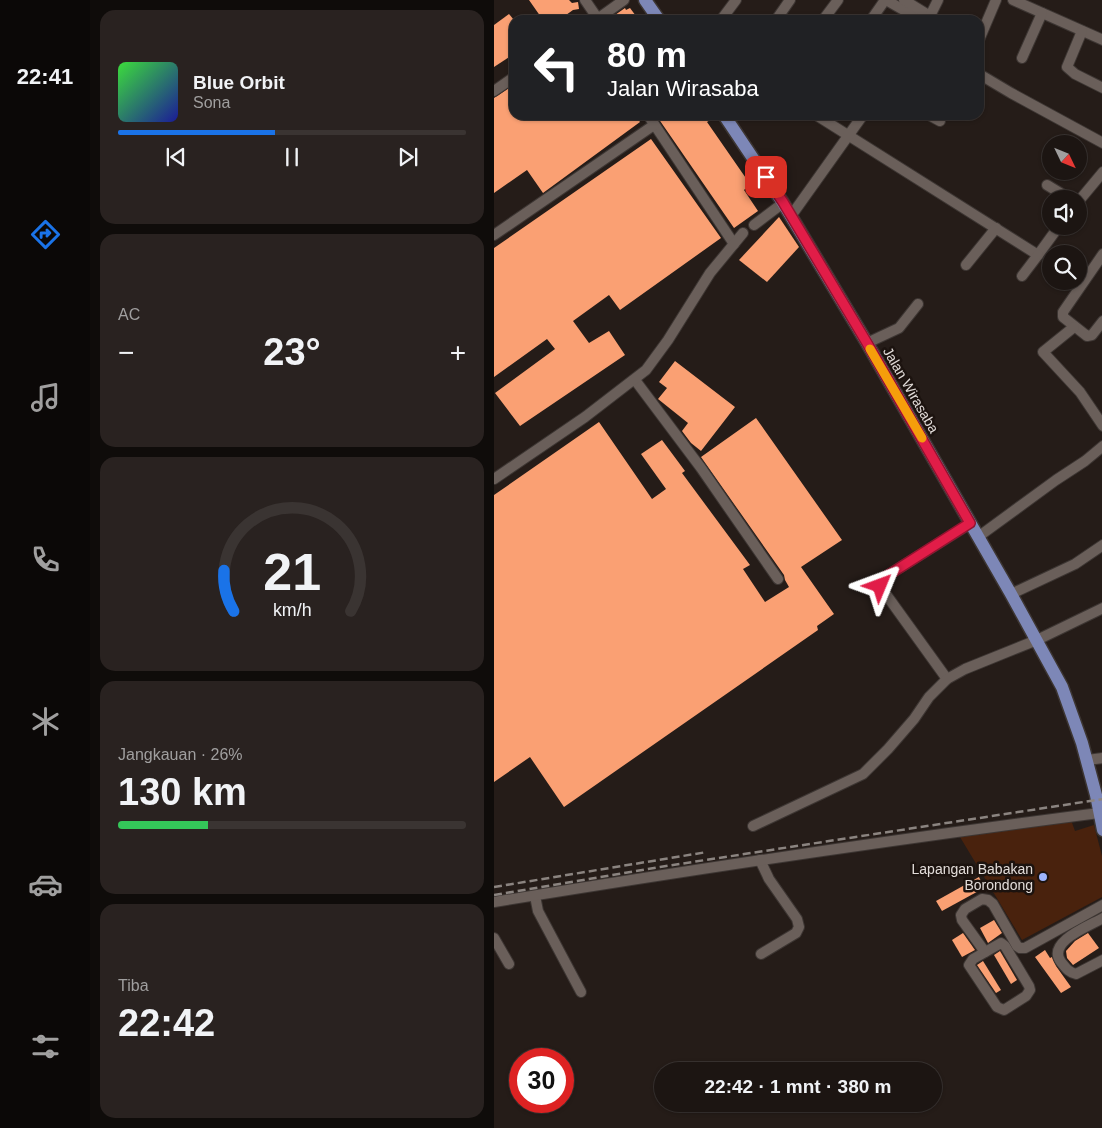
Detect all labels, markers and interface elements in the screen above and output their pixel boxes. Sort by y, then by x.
icon: left [524,35,589,100]
text: 80 m [607,35,687,74]
text: 22:41 [17,64,73,89]
text: Blue Orbit [193,72,285,93]
text: Jalan Wirasaba [607,76,759,101]
text: Sona [193,94,230,111]
north arrow [1042,135,1086,180]
map controls [1042,135,1087,290]
icon: previous [162,143,190,171]
icon: pause [278,143,306,171]
icon: next [394,143,422,171]
pin [745,156,787,198]
icon: arrive [752,163,780,191]
button: sound [1042,190,1087,235]
icon: directions [28,217,63,252]
button: search [1042,245,1087,290]
text: AC [118,306,140,323]
text: 23° [263,331,321,373]
text: − [118,337,134,368]
text: + [450,337,466,368]
street label: Jalan Wirasaba [880,344,942,436]
icon: music [28,380,63,415]
icon: phone [28,542,63,577]
text: 21 [263,543,321,601]
position arrow [853,559,905,611]
text: km/h [273,600,311,620]
icon: climate [28,704,63,739]
text: Jangkauan · 26% [118,746,243,763]
text: 130 km [118,771,247,813]
place label: Lapangan Babakan Borondong [912,861,1033,893]
icon: car [28,867,63,902]
marker: Lapangan Babakan Borondong [1037,871,1049,883]
text: Tiba [118,977,149,994]
text: 22:42 [118,1002,215,1044]
icon: filters [28,1029,63,1064]
speed limit sign: 30 [509,1048,574,1113]
text: 22:42 · 1 mnt · 380 m [705,1076,891,1097]

